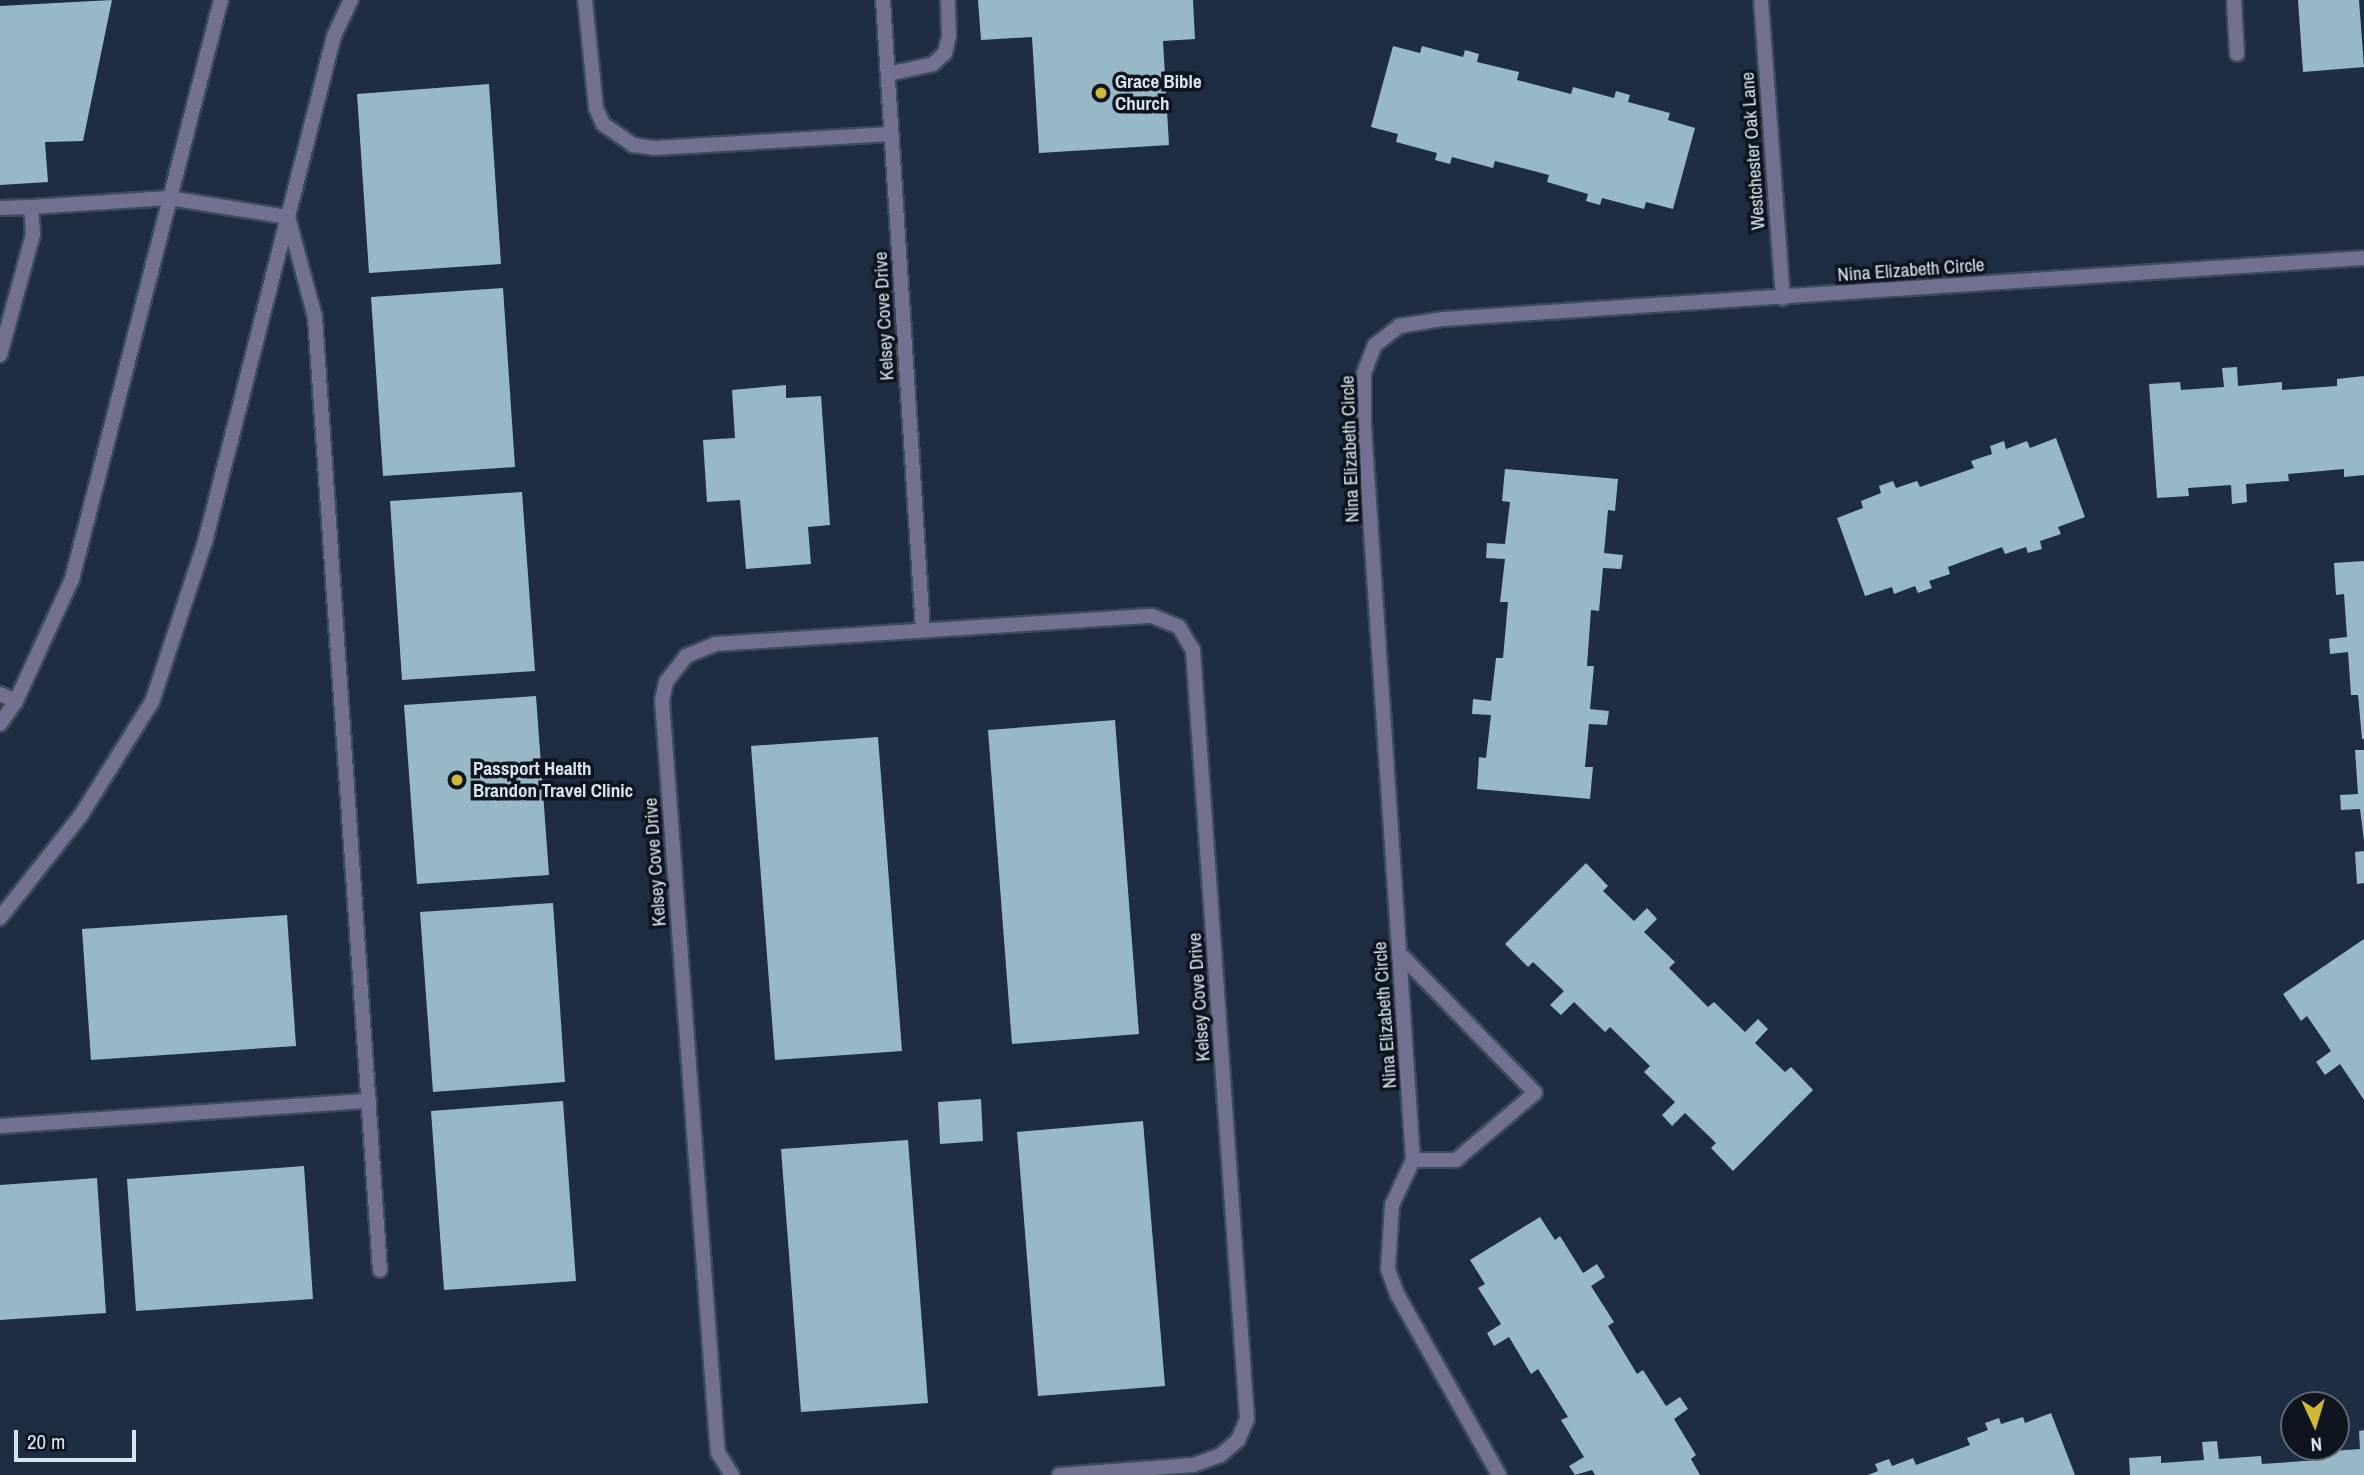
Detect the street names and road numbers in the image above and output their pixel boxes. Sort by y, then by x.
street label: Westchester Oak Lane [1736,71,1770,231]
street label: Kelsey Cove Drive [869,251,899,381]
street label: Nina Elizabeth Circle [1837,253,1985,287]
street label: Nina Elizabeth Circle [1336,375,1364,523]
street label: Kelsey Cove Drive [639,797,671,927]
street label: Kelsey Cove Drive [1183,932,1215,1062]
street label: Nina Elizabeth Circle [1368,941,1402,1089]

